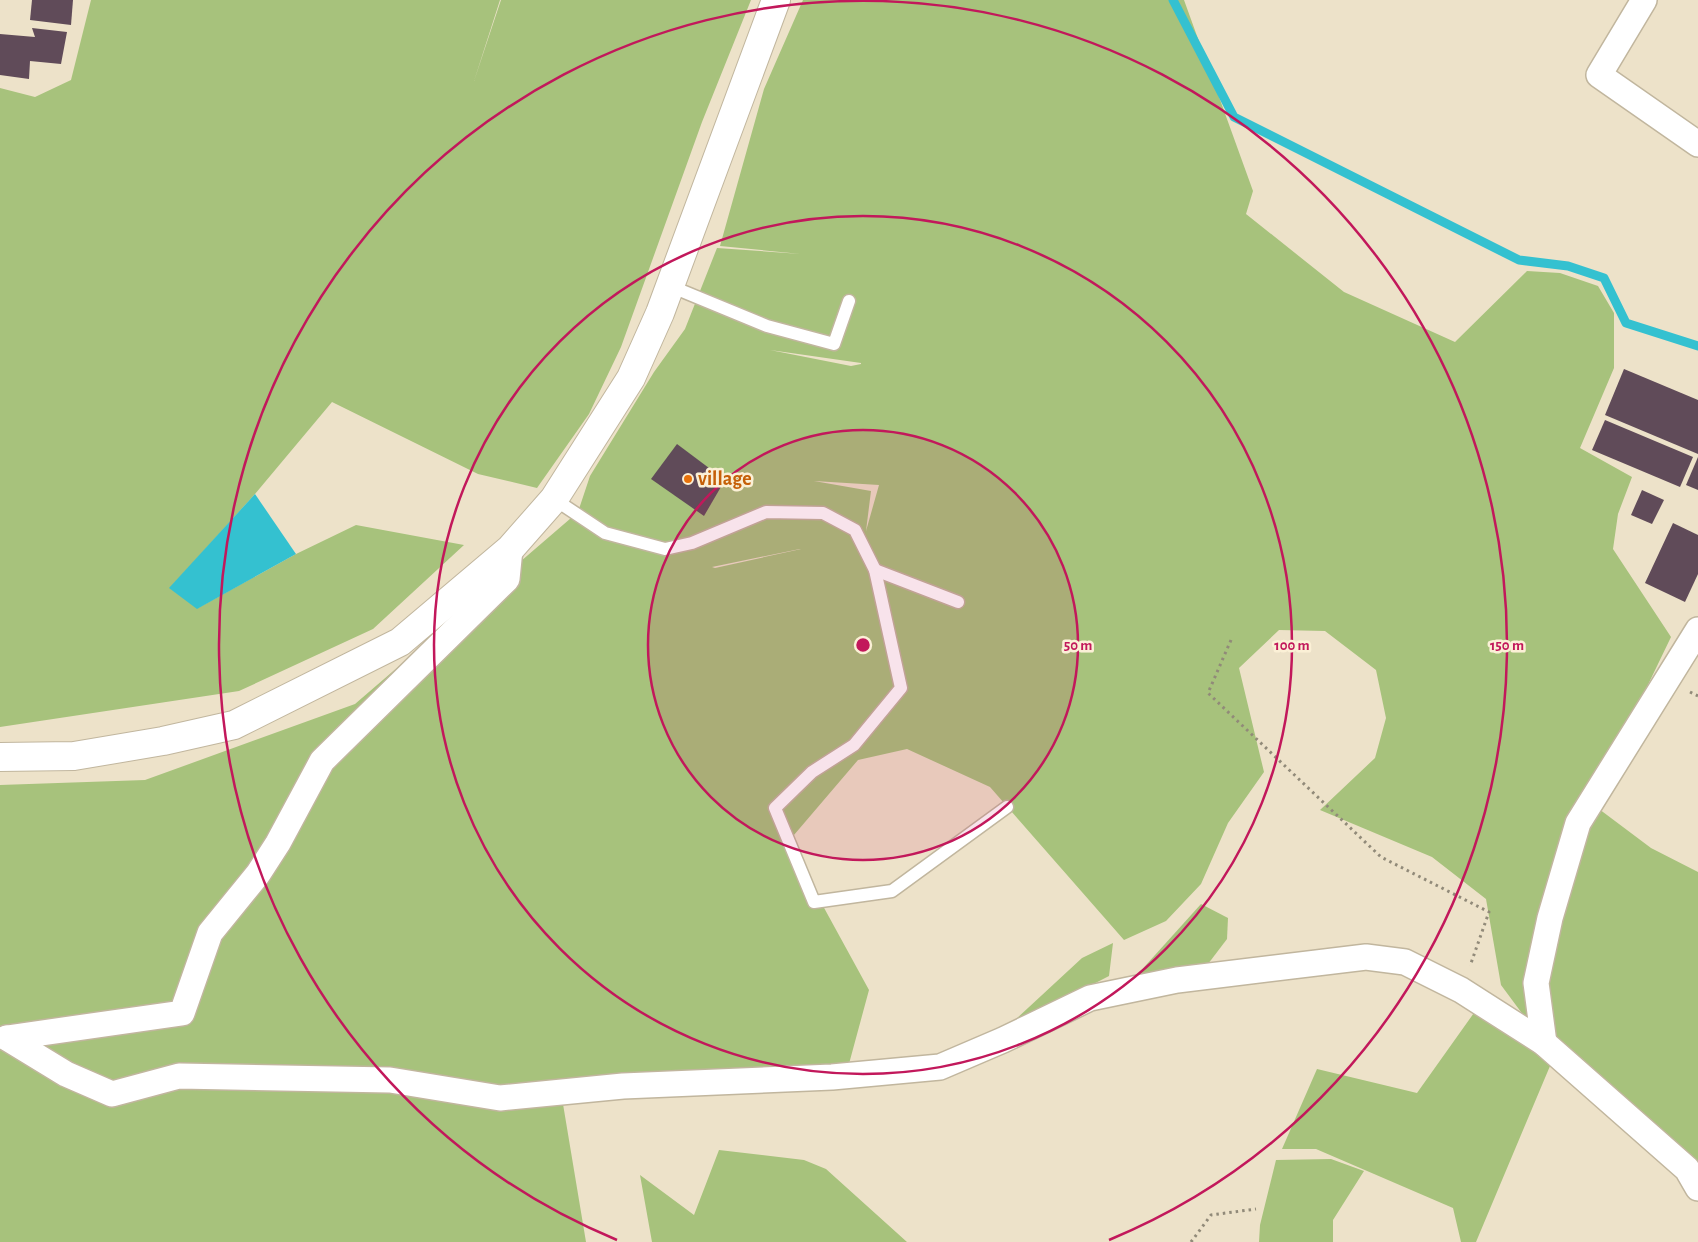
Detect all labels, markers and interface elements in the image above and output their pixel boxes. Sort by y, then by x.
place label: village [698,469,752,489]
marker: village [682,473,694,485]
centre of rings [854,636,872,654]
text: 50 m [1064,638,1092,653]
text: 100 m [1274,638,1310,653]
text: 150 m [1490,638,1524,653]

